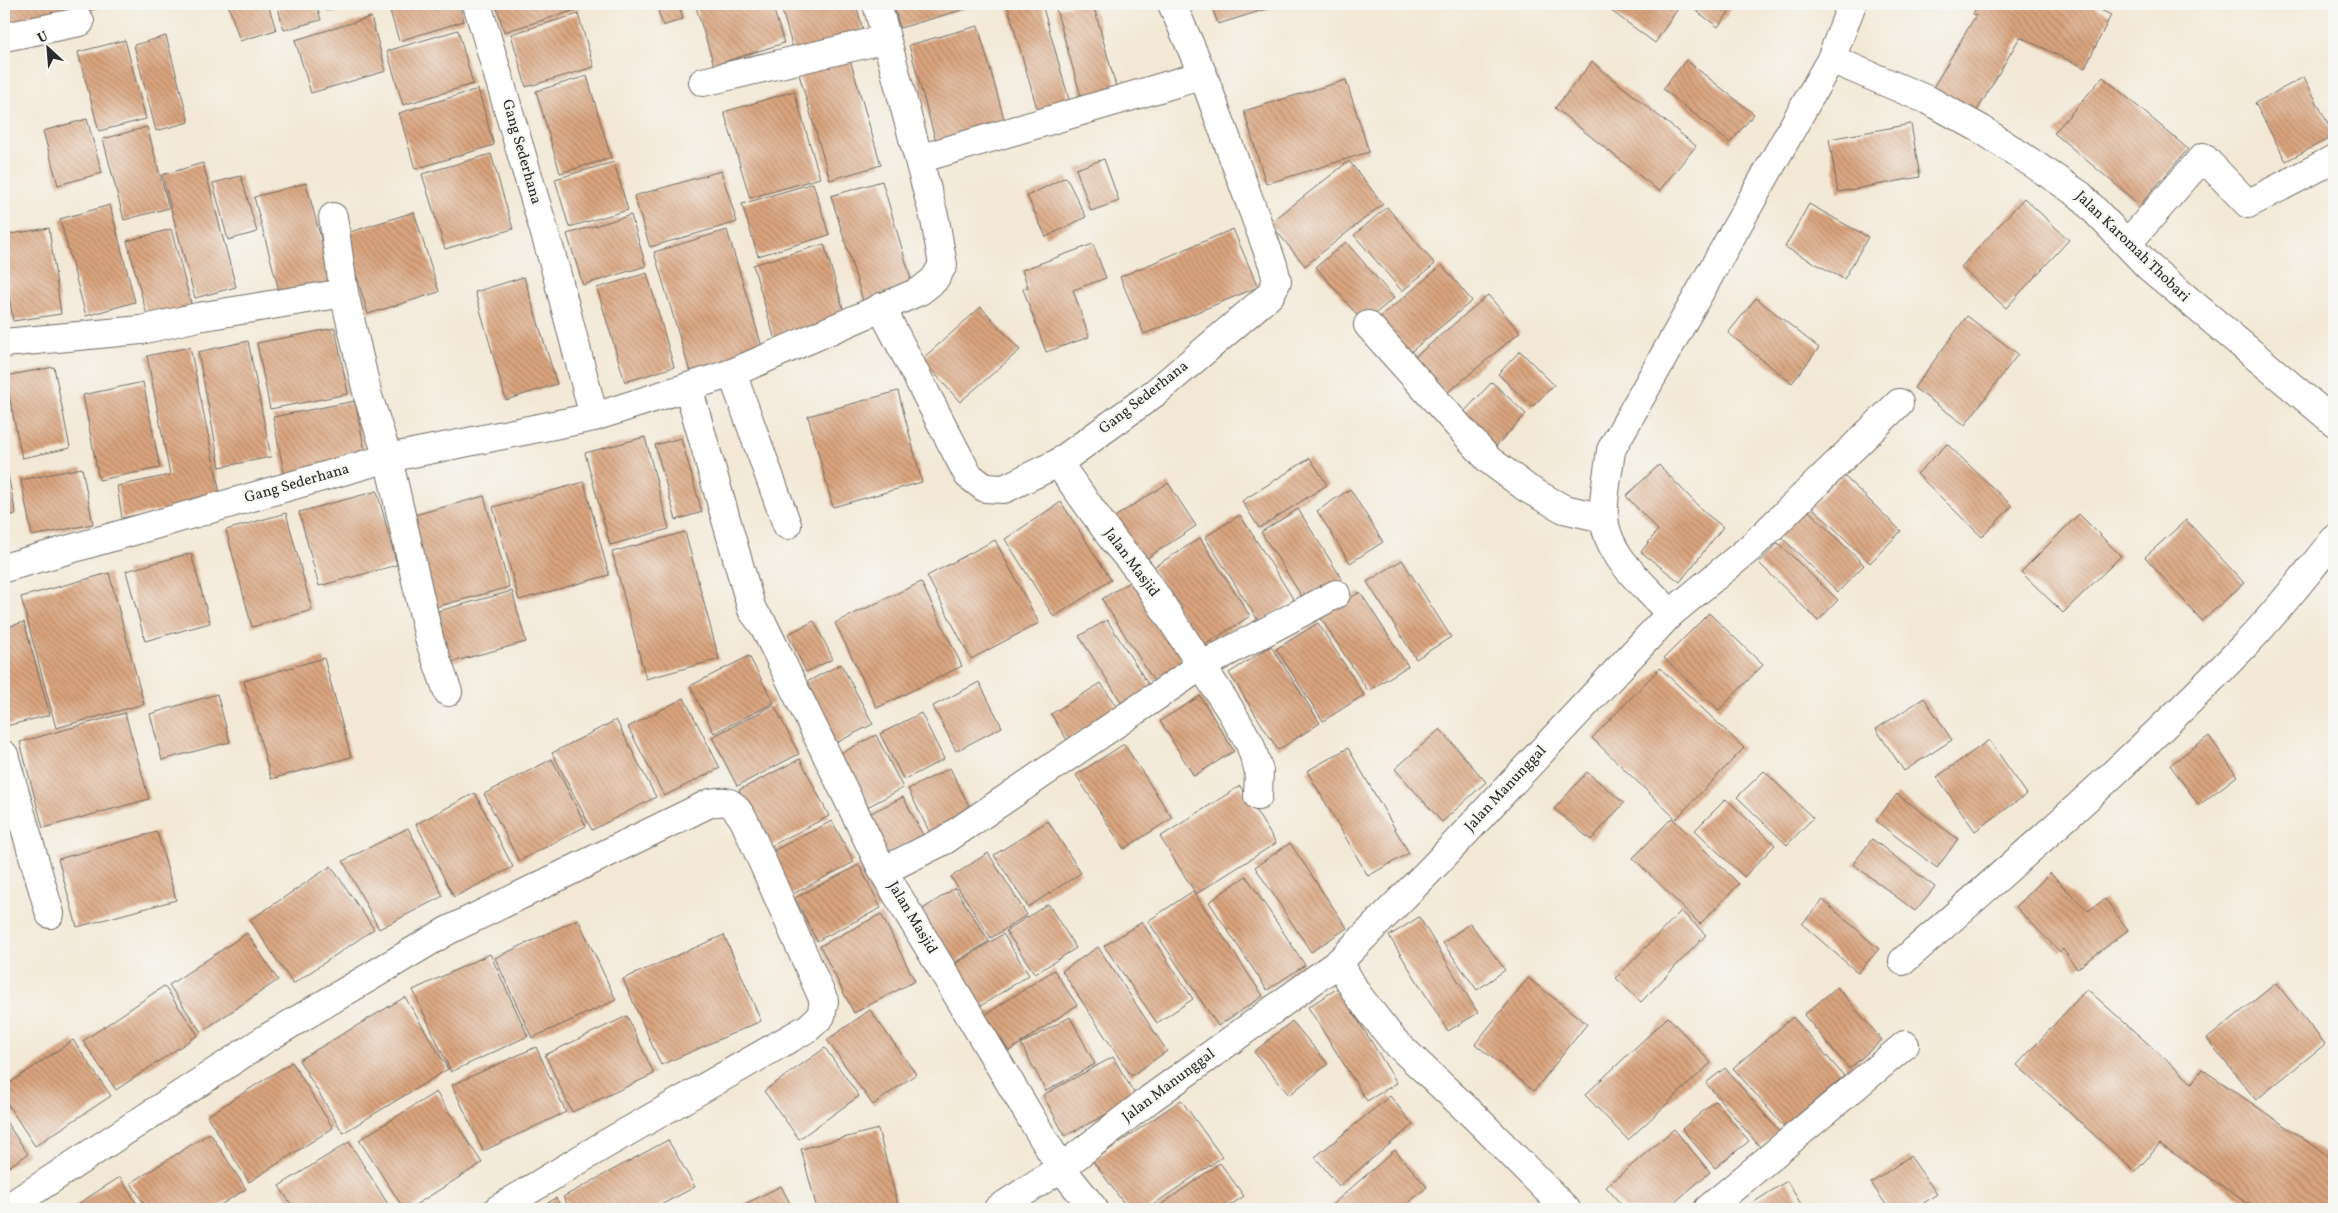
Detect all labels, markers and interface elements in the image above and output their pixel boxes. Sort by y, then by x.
north arrow [22,22,72,72]
text: U [34,27,52,48]
street label: Gang Sederhana [496,97,546,207]
street label: Jalan Karomah Thobari [2070,187,2194,307]
street label: Gang Sederhana [1095,356,1193,440]
street label: Gang Sederhana [242,459,352,509]
street label: Jalan Masjid [1098,524,1164,602]
street label: Jalan Manunggal [1460,741,1552,837]
street label: Jalan Masjid [882,878,942,958]
street label: Jalan Manunggal [1118,1044,1220,1128]

